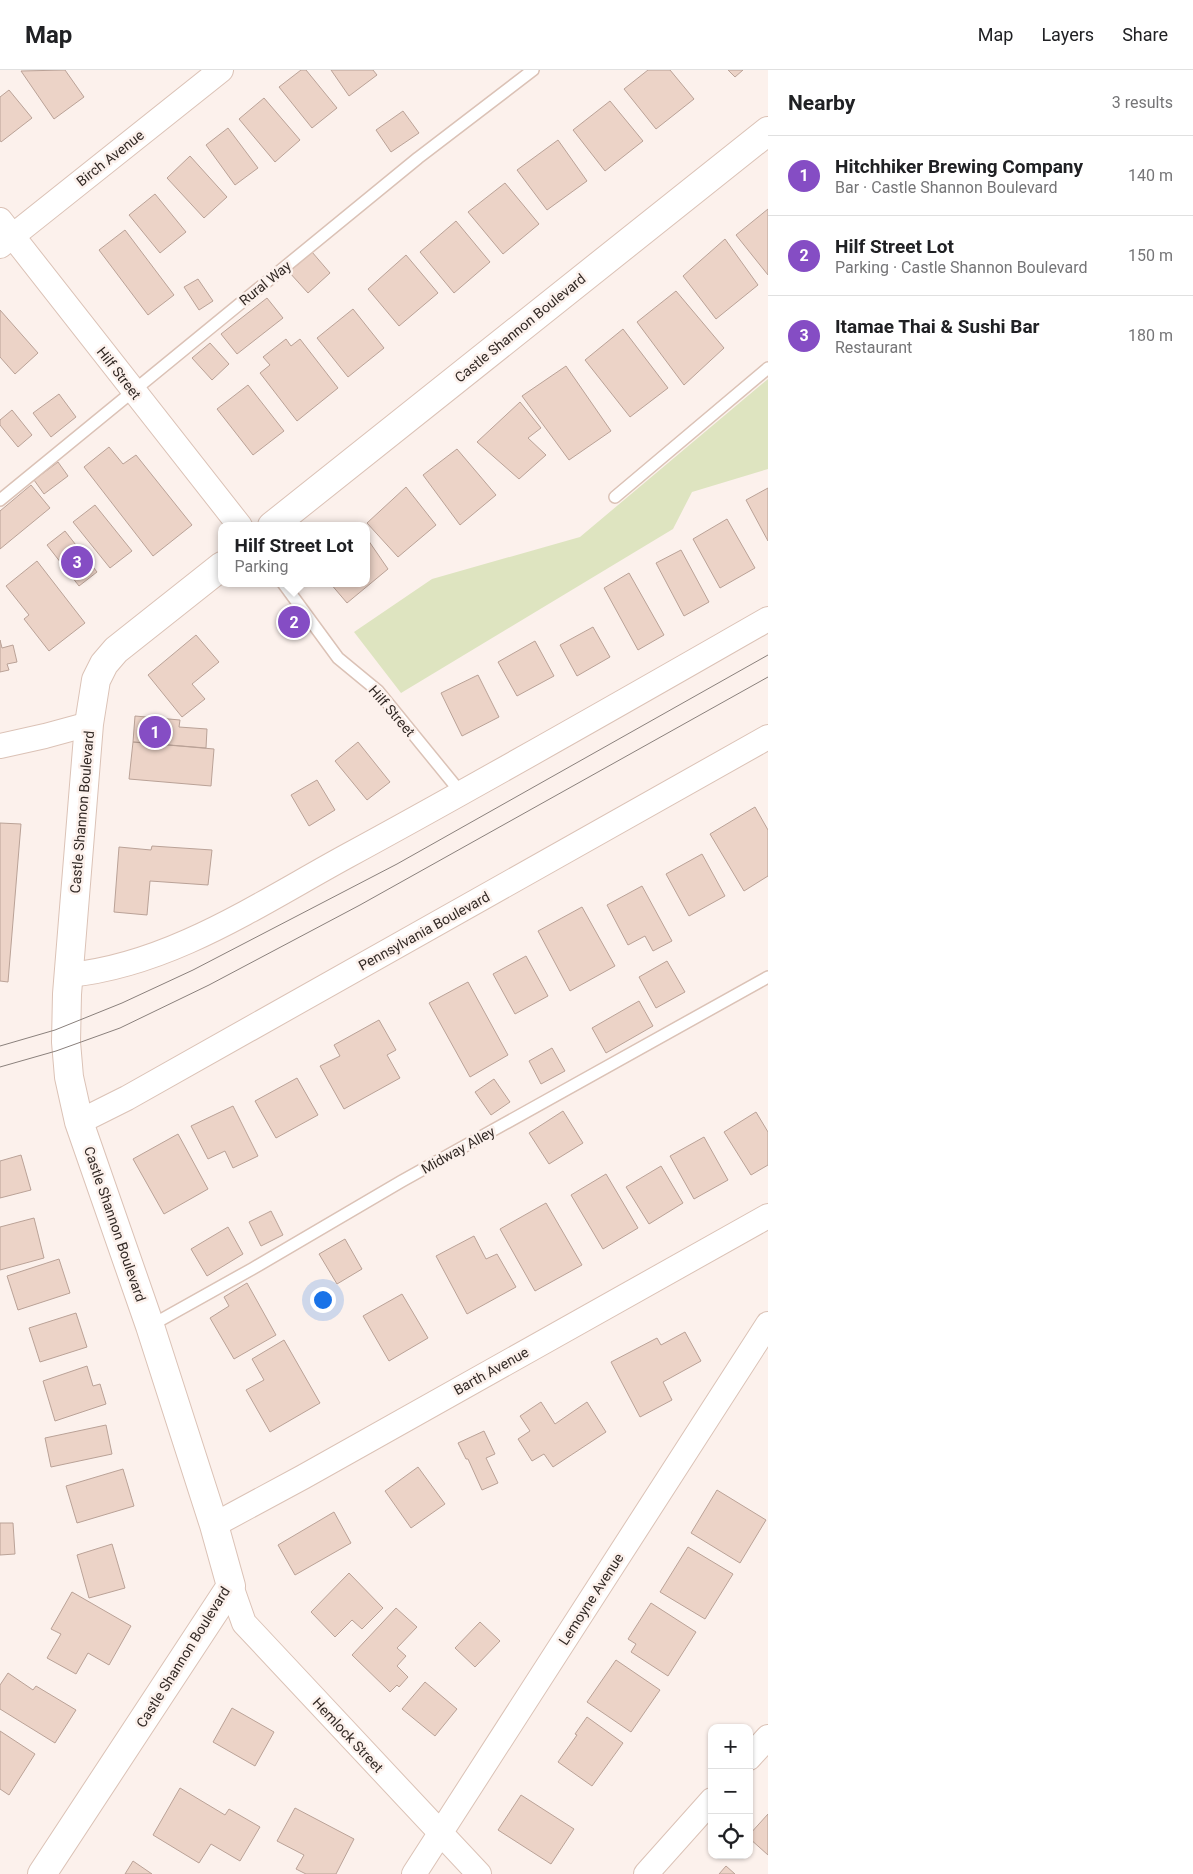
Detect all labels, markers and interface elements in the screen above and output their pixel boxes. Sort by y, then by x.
text: Map [25,21,72,49]
text: Map [978,24,1013,45]
text: Layers [1041,24,1094,45]
text: Share [1122,24,1168,45]
text: Nearby [788,91,855,115]
text: 3 results [1112,93,1173,112]
street label: Birch Avenue [73,127,147,189]
text: Hitchhiker Brewing Company [835,155,1083,178]
text: 1 [799,166,809,185]
text: 140 m [1128,166,1173,185]
text: Bar · Castle Shannon Boulevard [835,178,1058,197]
text: Hilf Street Lot [835,235,954,258]
text: 2 [799,246,809,265]
text: 150 m [1128,246,1173,265]
street label: Rural Way [236,257,294,309]
text: Parking · Castle Shannon Boulevard [835,258,1087,277]
street label: Castle Shannon Boulevard [452,270,588,386]
text: Itamae Thai & Sushi Bar [835,315,1040,338]
text: 3 [799,326,809,345]
text: 180 m [1128,326,1173,345]
text: Restaurant [835,338,912,357]
street label: Hilf Street [94,344,145,403]
popup [218,522,370,587]
text: Hilf Street Lot [234,534,354,557]
pin: 3 [61,543,93,581]
text: Parking [234,557,288,576]
pin: 2 [278,603,310,641]
street label: Hilf Street [366,682,419,740]
pin: 1 [139,713,171,751]
street label: Castle Shannon Boulevard [67,730,97,894]
street label: Pennsylvania Boulevard [356,888,492,974]
street label: Midway Alley [418,1123,498,1177]
street label: Castle Shannon Boulevard [81,1144,149,1304]
your location [310,1287,336,1313]
street label: Barth Avenue [451,1344,531,1398]
street label: Lemoyne Avenue [555,1550,627,1648]
street label: Castle Shannon Boulevard [133,1584,233,1730]
street label: Hemlock Street [309,1694,387,1776]
map controls [708,1724,753,1859]
button: + [708,1724,753,1769]
button: − [708,1769,753,1814]
button: locate [708,1814,753,1859]

